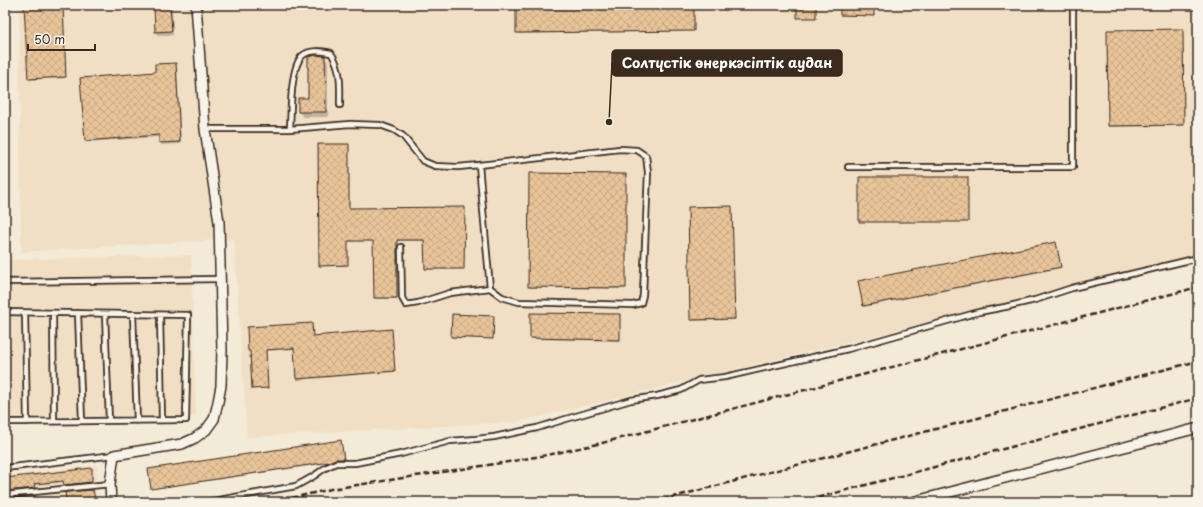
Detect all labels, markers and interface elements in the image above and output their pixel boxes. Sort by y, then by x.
scale bar [28,26,95,52]
text: 50 m [34,30,65,48]
callout: Солтүстік өнеркәсіптік аудан [612,50,842,76]
text: Солтүстік өнеркәсіптік аудан [622,52,832,73]

